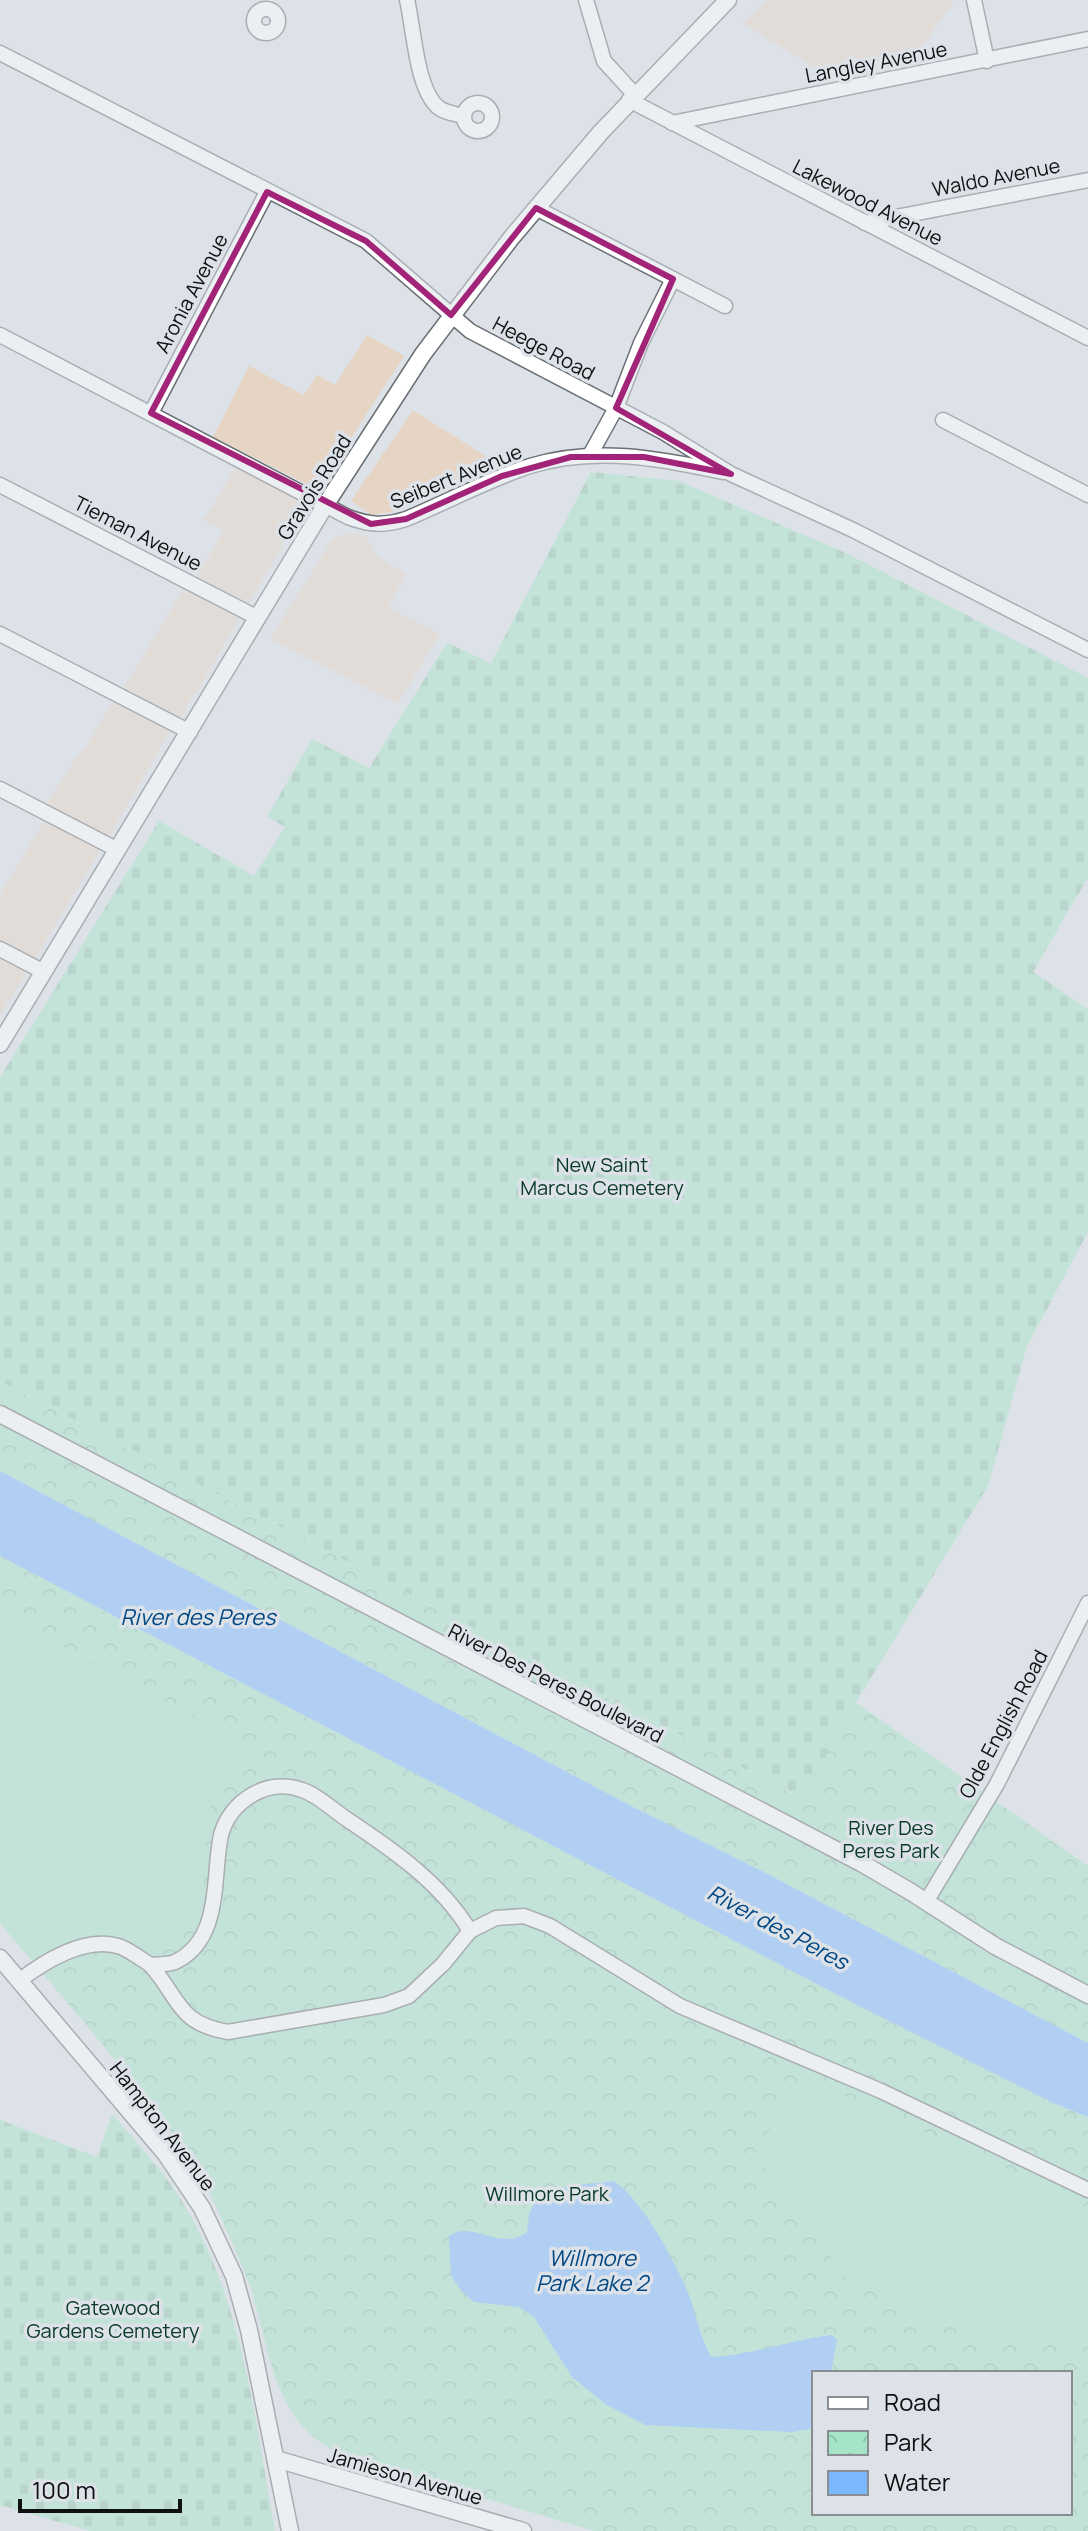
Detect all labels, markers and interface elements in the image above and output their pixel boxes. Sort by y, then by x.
street label: Langley Avenue [803,35,949,89]
street label: Waldo Avenue [930,151,1062,203]
street label: Lakewood Avenue [788,152,948,252]
street label: Aronia Avenue [148,229,234,357]
street label: Heege Road [488,310,600,386]
street label: Gravois Road [271,429,357,545]
street label: Seibert Avenue [386,437,526,515]
street label: Tieman Avenue [69,489,207,577]
park label: New Saint Marcus Cemetery [520,1151,684,1201]
water label: River des Peres [121,1602,277,1632]
street label: River Des Peres Boulevard [444,1617,668,1749]
street label: Olde English Road [952,1645,1054,1803]
park label: River Des Peres Park [843,1814,940,1864]
water label: River des Peres [703,1877,855,1977]
street label: Hampton Avenue [104,2056,222,2196]
park label: Willmore Park [485,2180,610,2207]
water label: Willmore Park Lake 2 [536,2243,651,2298]
park label: Gatewood Gardens Cemetery [26,2294,200,2344]
legend [812,2371,1072,2515]
text: Road [884,2385,941,2418]
text: Park [884,2425,933,2458]
street label: Jamieson Avenue [324,2441,486,2511]
scale bar [20,2463,180,2513]
text: Water [884,2465,951,2498]
text: 100 m [32,2473,96,2506]

